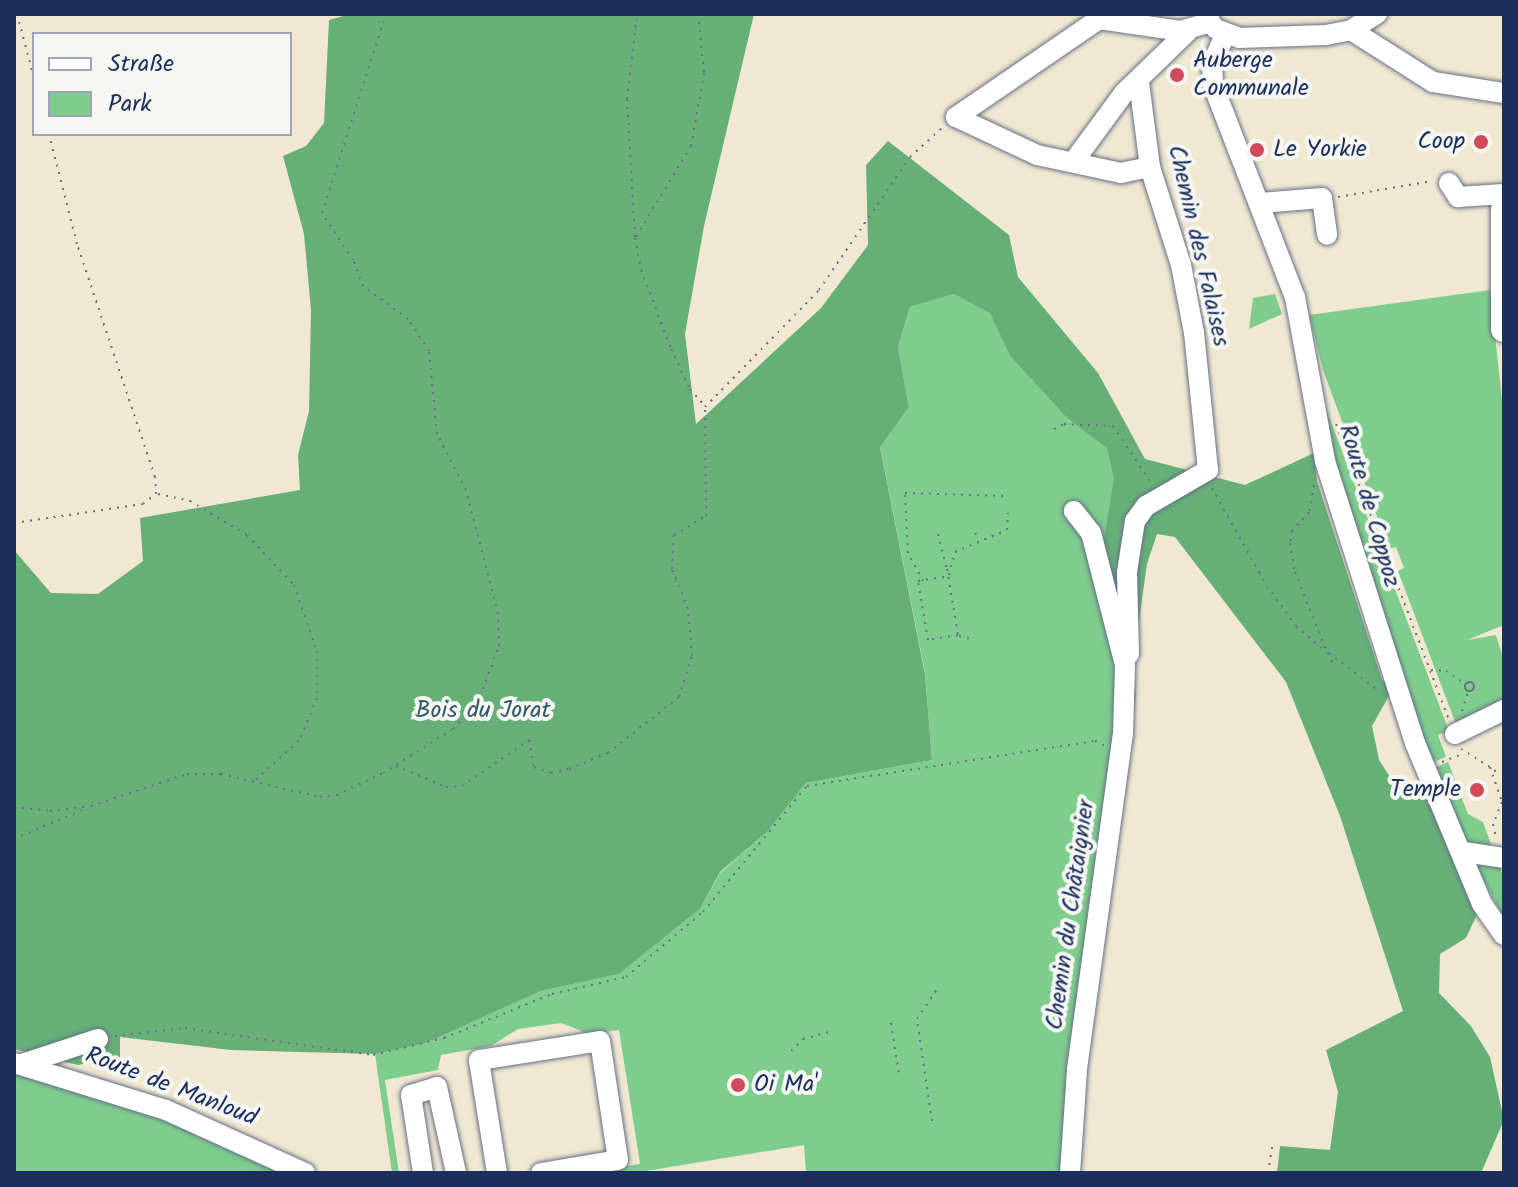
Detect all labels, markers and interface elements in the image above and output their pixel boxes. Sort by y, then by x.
legend [32,32,292,136]
text: Straße [108,45,174,84]
place label: Auberge Communale [1193,47,1309,103]
marker: Auberge Communale [1168,66,1186,84]
text: Park [108,85,152,124]
place label: Coop [1417,128,1465,156]
marker: Coop [1472,133,1490,151]
place label: Le Yorkie [1273,136,1367,164]
marker: Le Yorkie [1248,141,1266,159]
street label: Chemin des Falaises [1161,142,1235,350]
street label: Route de Coppoz [1332,421,1406,591]
park label: Bois du Jorat [415,697,551,725]
place label: Temple [1390,776,1461,804]
marker: Temple [1468,781,1486,799]
street label: Chemin du Châtaignier [1041,798,1101,1032]
street label: Route de Manloud [81,1041,261,1133]
place label: Oi Ma' [754,1071,818,1099]
marker: Oi Ma' [729,1076,747,1094]

